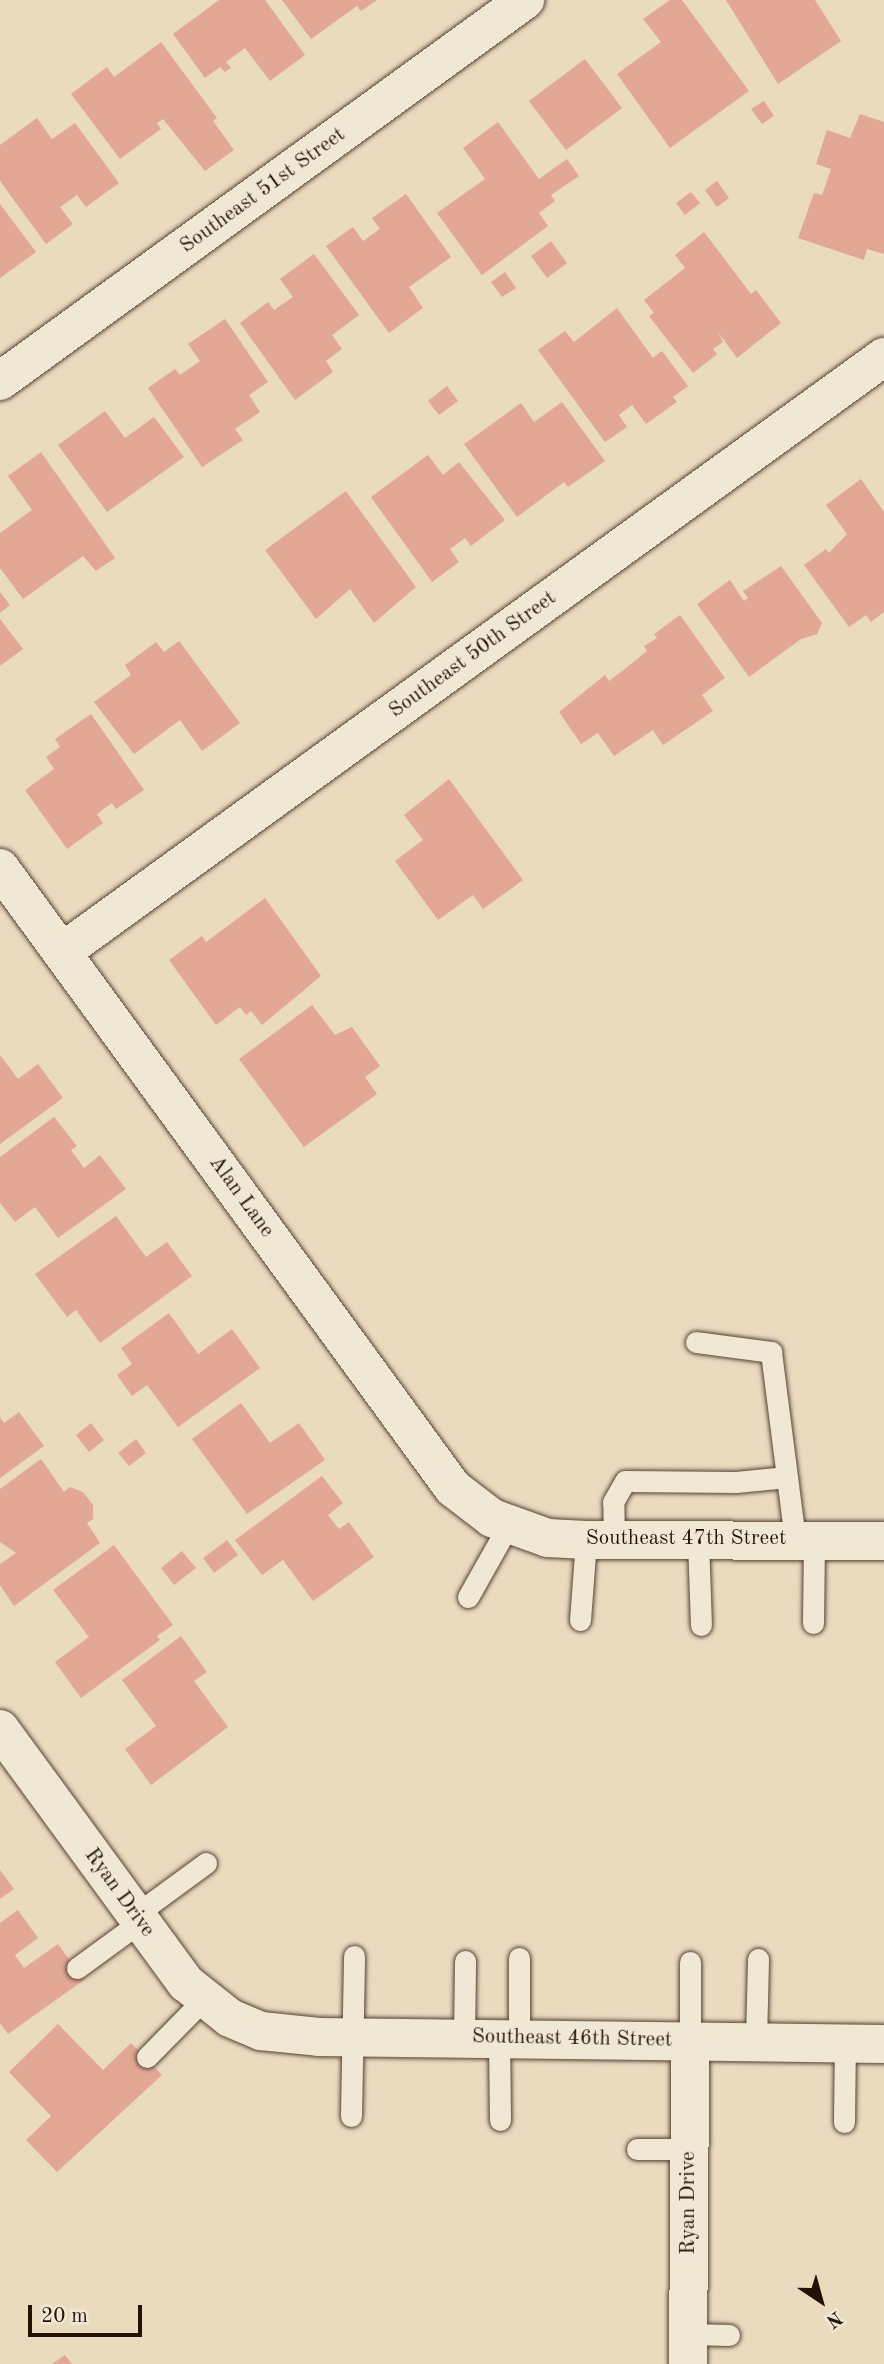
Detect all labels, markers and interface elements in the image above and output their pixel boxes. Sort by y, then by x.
street label: Southeast 51st Street [175,123,351,259]
street label: Southeast 50th Street [385,586,561,724]
street label: Alan Lane [203,1151,279,1243]
street label: Southeast 47th Street [586,1526,786,1552]
street label: Ryan Drive [78,1844,160,1942]
street label: Southeast 46th Street [472,2025,672,2053]
street label: Ryan Drive [676,2151,702,2255]
north arrow [786,2266,856,2336]
scale bar [32,2290,145,2334]
text: 20 m [41,2306,88,2327]
text: N [822,2306,845,2330]

